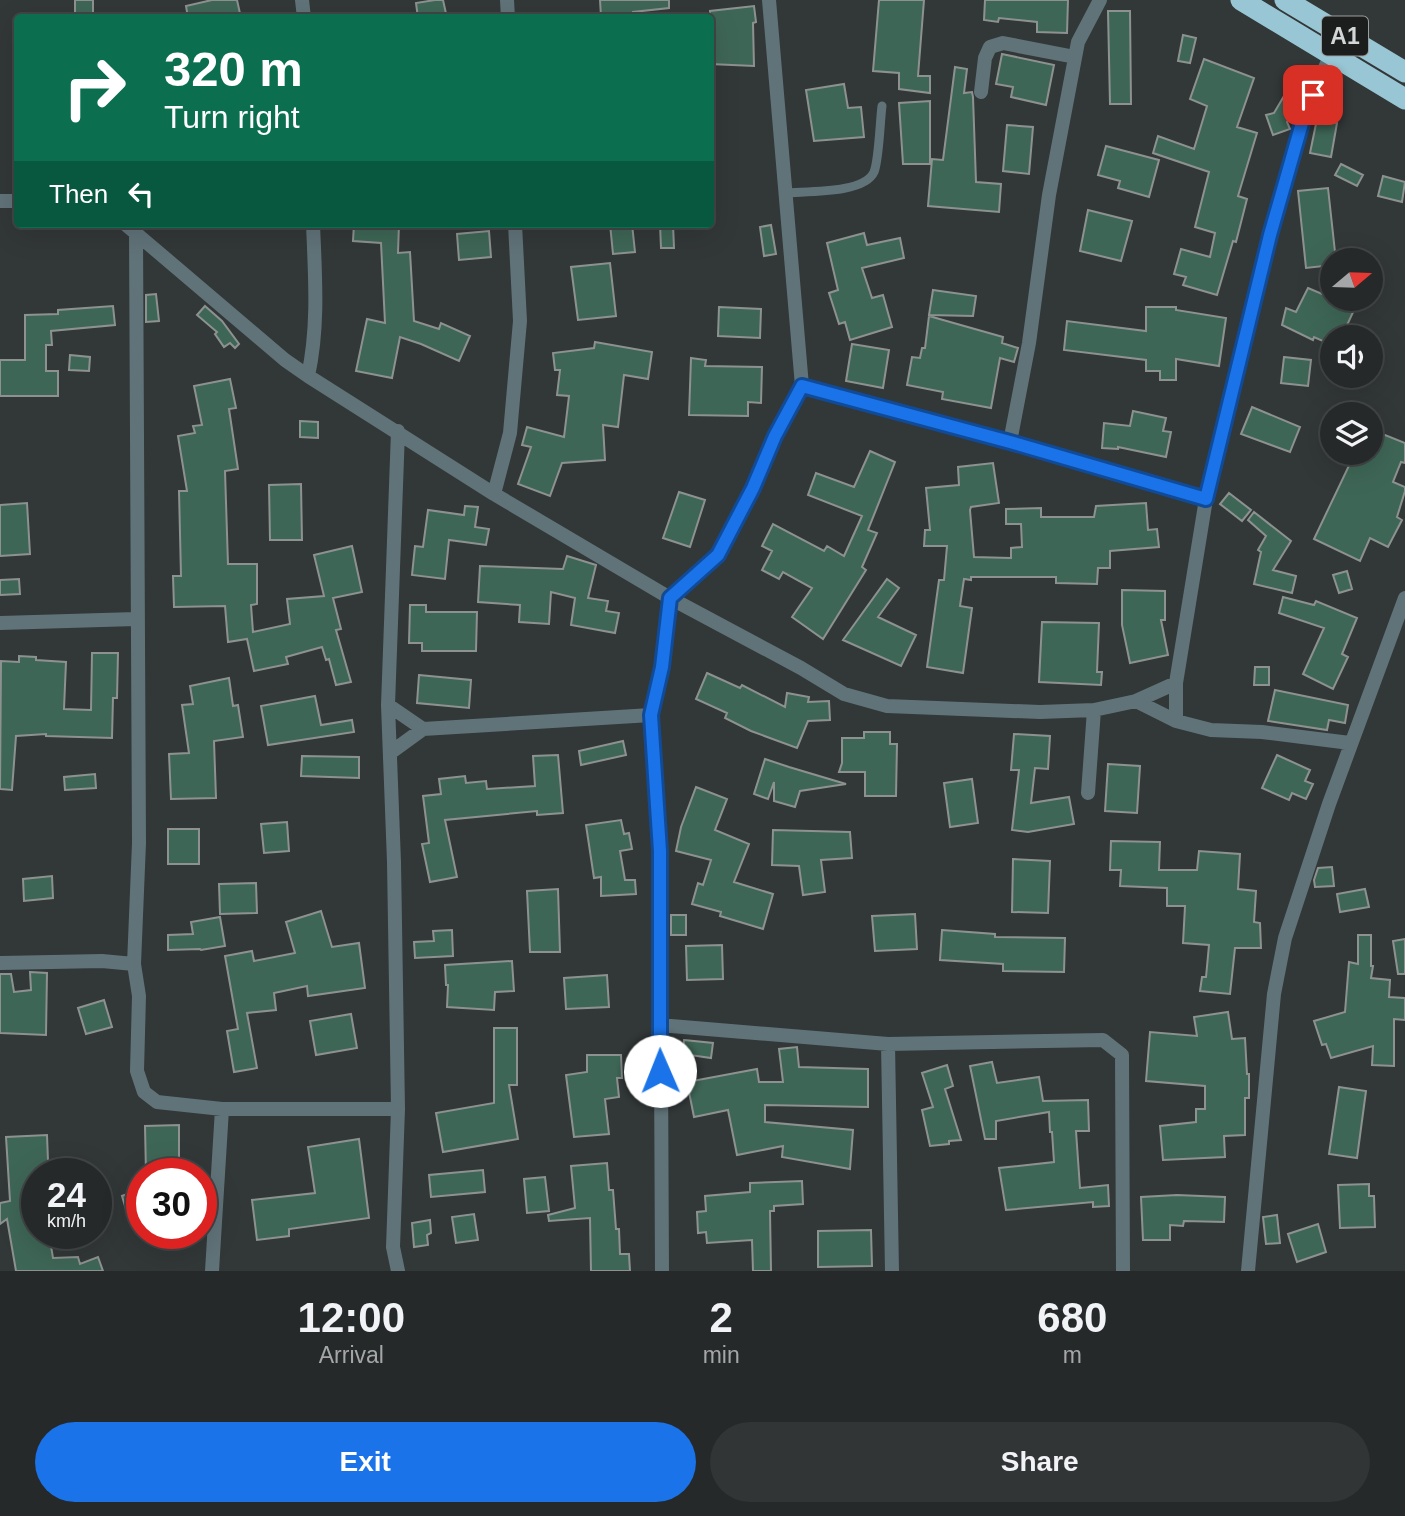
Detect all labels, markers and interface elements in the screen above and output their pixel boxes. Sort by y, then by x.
road number: A1 [1322,17,1368,56]
icon: right [49,42,140,133]
text: 320 m [164,42,303,96]
pin [1283,65,1343,125]
icon: arrive [1294,76,1332,114]
text: Turn right [164,99,300,135]
icon: left [122,175,160,213]
text: Then [49,179,108,209]
north arrow [1320,248,1382,312]
map controls [1320,248,1383,465]
button: sound [1320,325,1383,388]
button: layers [1320,402,1383,465]
position arrow [623,1034,697,1108]
speed limit sign: 30 [126,1158,217,1249]
text: 24 [47,1175,86,1214]
text: km/h [47,1211,86,1231]
text: 12:00 [298,1294,405,1341]
text: 2 [709,1294,733,1341]
text: 680 [1037,1294,1107,1341]
text: Arrival [319,1342,384,1368]
text: min [703,1342,740,1368]
text: m [1063,1342,1082,1368]
button: Exit [35,1422,696,1502]
button: Share [710,1422,1370,1502]

